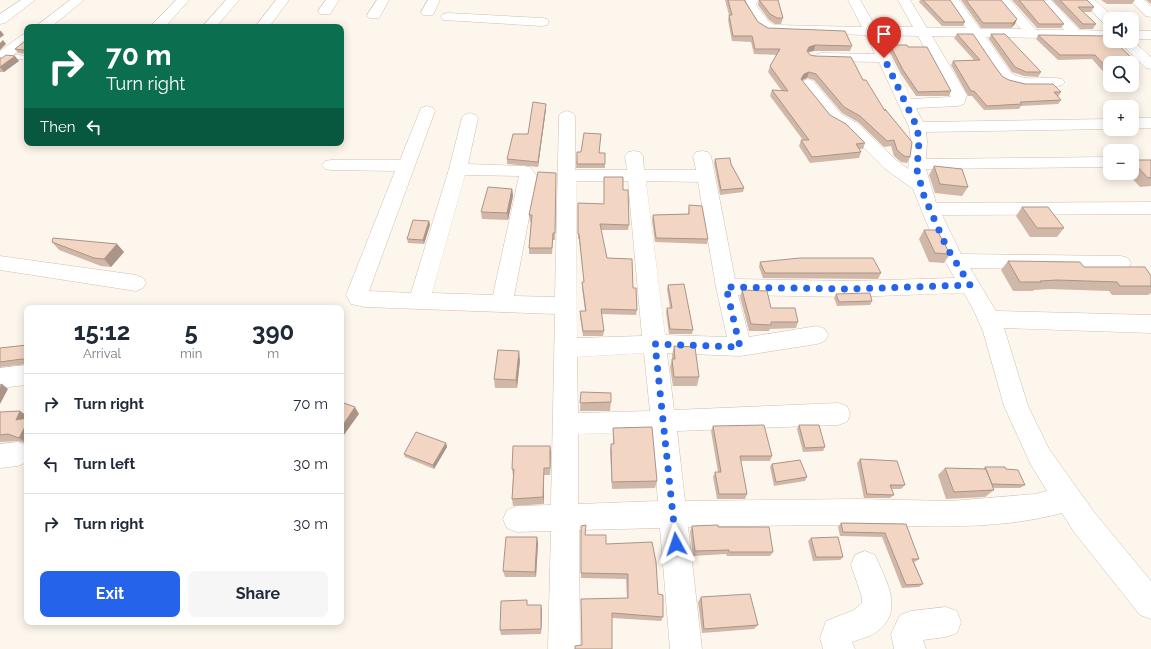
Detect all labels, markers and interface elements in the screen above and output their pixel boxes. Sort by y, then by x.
map controls [1103,12,1139,180]
button: sound [1103,12,1139,48]
pin [867,17,901,58]
icon: arrive [873,23,895,45]
text: 70 m [106,39,172,72]
icon: right [40,40,92,92]
button: search [1103,56,1139,92]
text: Turn right [106,73,185,94]
button: + [1103,100,1139,136]
icon: left [83,116,105,138]
text: Then [40,118,75,136]
button: − [1103,144,1139,180]
text: 15:12 [74,317,130,346]
text: 5 [184,317,198,346]
text: 390 [252,317,294,346]
text: Arrival [83,346,121,361]
text: min [180,346,202,361]
text: m [267,346,279,361]
icon: right [40,393,62,415]
text: Turn right [74,395,144,413]
text: 70 m [293,395,328,413]
icon: left [40,453,62,475]
text: Turn left [74,455,135,473]
text: 30 m [293,455,328,473]
icon: right [40,513,62,535]
text: Turn right [74,515,144,533]
text: 30 m [293,515,328,533]
position arrow [655,523,697,565]
button: Exit [40,571,180,617]
button: Share [188,571,328,617]

